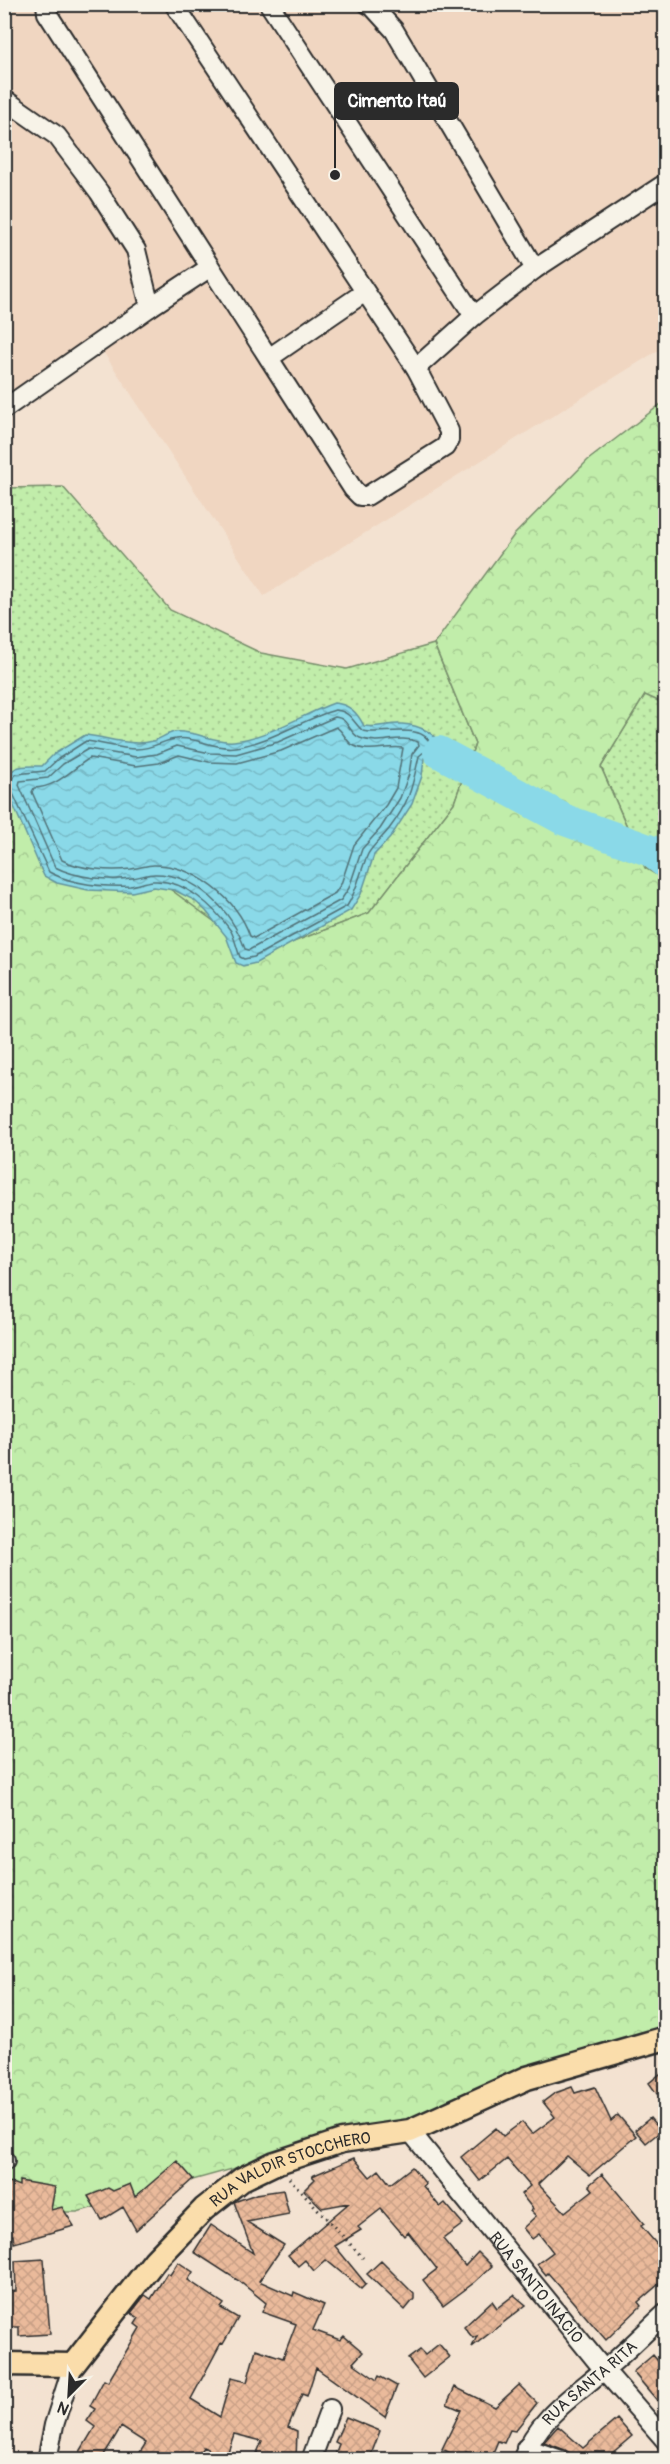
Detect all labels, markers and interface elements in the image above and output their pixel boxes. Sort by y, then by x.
callout: Cimento Itaú [335,83,458,119]
text: Cimento Itaú [347,90,447,113]
street label: RUA VALDIR STOCCHERO [206,2128,372,2212]
street label: RUA SANTO INÁCIO [485,2228,587,2347]
street label: RUA SANTA RITA [538,2337,641,2429]
north arrow [39,2365,99,2425]
text: N [54,2396,72,2419]

